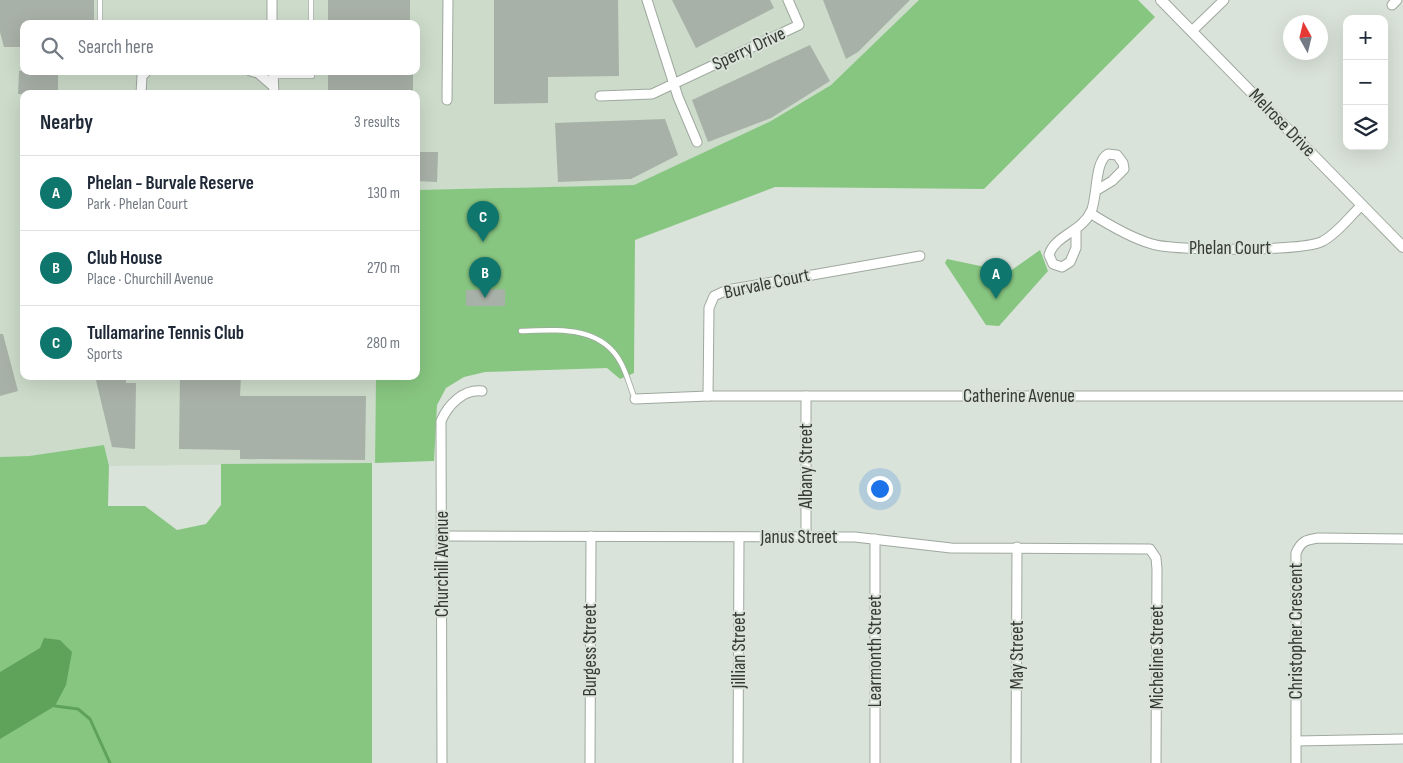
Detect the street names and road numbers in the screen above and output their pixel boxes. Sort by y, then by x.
street label: Sperry Drive [709,22,789,76]
street label: Melrose Drive [1244,84,1320,162]
street label: Phelan Court [1189,237,1271,260]
street label: Burvale Court [722,264,812,304]
street label: Catherine Avenue [963,385,1075,408]
street label: Albany Street [795,423,818,510]
street label: Churchill Avenue [431,511,454,617]
street label: Janus Street [759,526,838,549]
street label: Christopher Crescent [1285,562,1308,699]
street label: Learmonth Street [864,594,887,707]
street label: Burgess Street [579,603,602,697]
street label: Micheline Street [1146,605,1169,709]
street label: Jillian Street [728,611,751,690]
street label: May Street [1006,620,1029,689]

